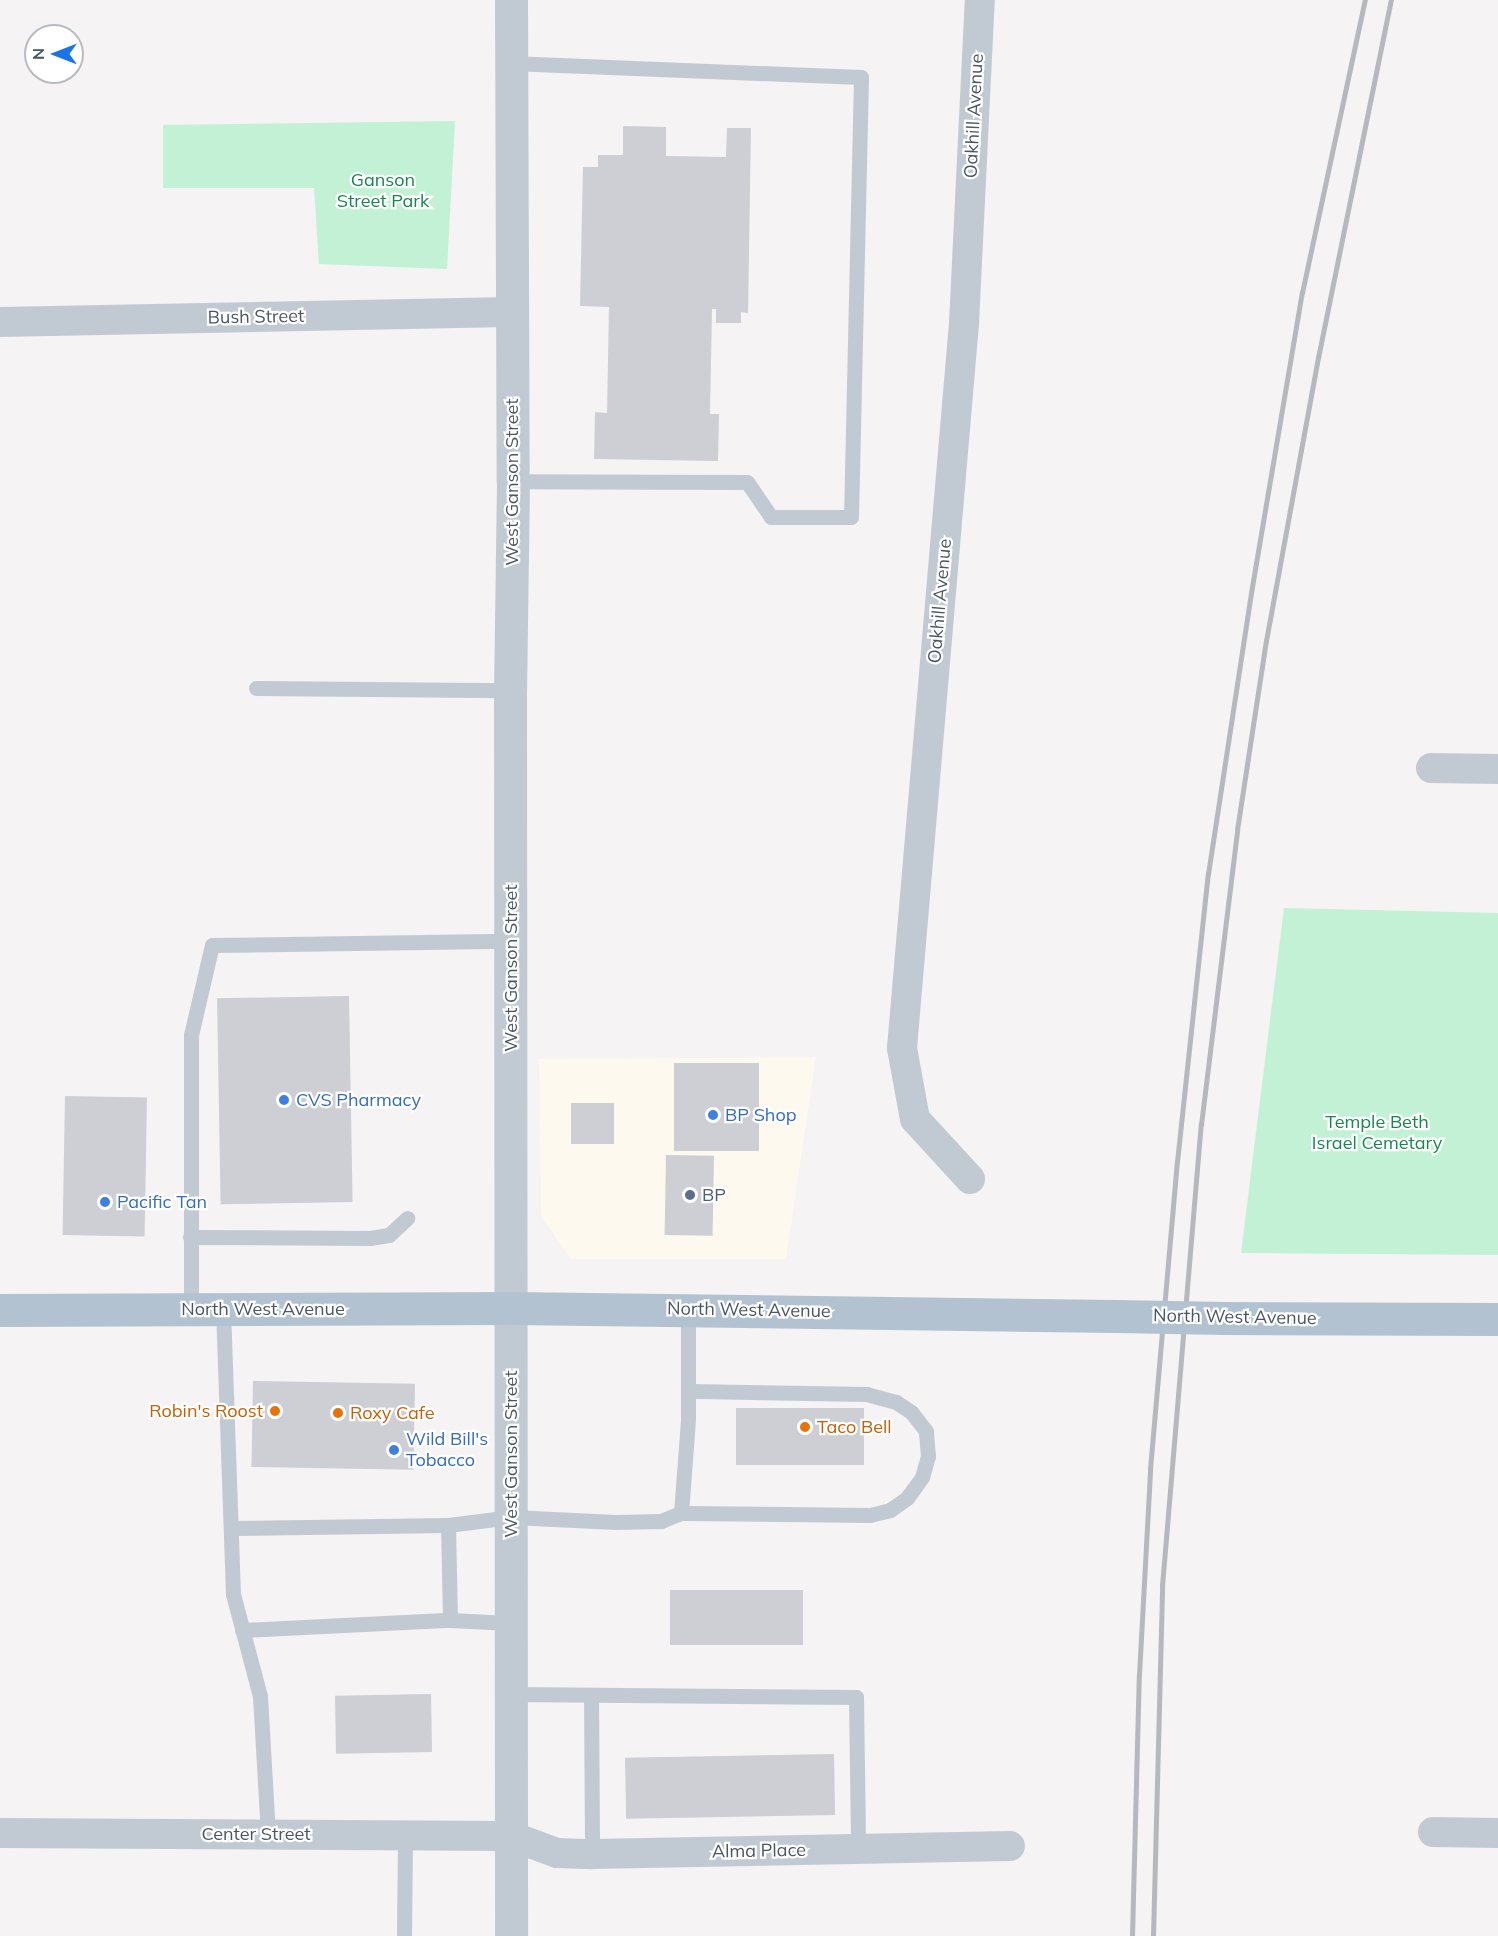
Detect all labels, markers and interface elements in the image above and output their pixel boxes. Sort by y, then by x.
north arrow [24,24,84,84]
text: N [28,48,48,60]
street label: Oakhill Avenue [960,53,988,179]
park label: Ganson Street Park [337,170,429,213]
street label: Bush Street [208,305,304,329]
street label: West Ganson Street [501,398,523,566]
street label: Oakhill Avenue [924,538,956,664]
street label: West Ganson Street [500,884,522,1052]
place label: CVS Pharmacy [296,1089,421,1111]
marker: CVS Pharmacy [277,1093,291,1107]
place label: BP Shop [725,1104,796,1126]
marker: BP Shop [706,1108,720,1122]
park label: Temple Beth Israel Cemetary [1312,1112,1442,1154]
place label: BP [702,1184,726,1206]
marker: BP [683,1188,697,1202]
place label: Pacific Tan [117,1191,207,1213]
marker: Pacific Tan [98,1195,112,1209]
street label: North West Avenue [181,1298,345,1320]
street label: North West Avenue [667,1298,831,1322]
street label: North West Avenue [1153,1305,1317,1329]
street label: West Ganson Street [500,1370,522,1538]
place label: Robin's Roost [149,1400,263,1422]
place label: Roxy Cafe [350,1402,434,1424]
marker: Robin's Roost [268,1404,282,1418]
marker: Roxy Cafe [331,1406,345,1420]
place label: Taco Bell [817,1416,892,1438]
marker: Taco Bell [798,1420,812,1434]
place label: Wild Bill's Tobacco [406,1429,488,1472]
marker: Wild Bill's Tobacco [387,1443,401,1457]
street label: Center Street [201,1823,311,1845]
street label: Alma Place [712,1839,806,1863]

